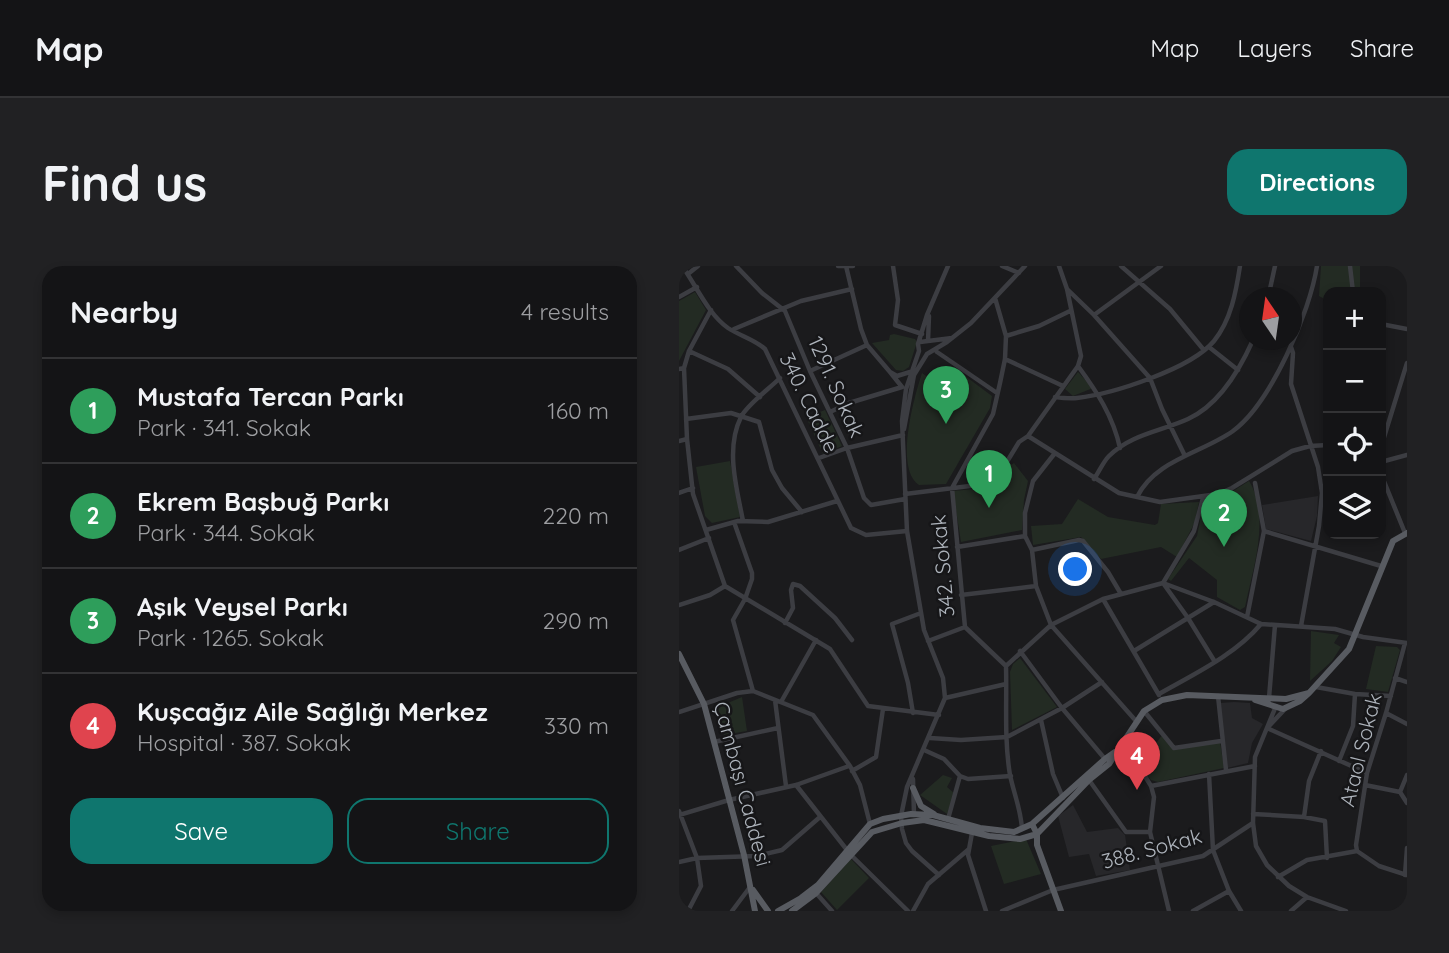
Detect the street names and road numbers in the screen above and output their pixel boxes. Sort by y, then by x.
street label: 1291. Sokak [803,332,871,441]
street label: 340. Cadde [775,348,845,457]
street label: 342. Sokak [925,514,959,618]
street label: Ataol Sokak [1333,690,1387,809]
street label: Çambaşı Caddesi [709,699,777,869]
street label: 388. Sokak [1099,822,1205,874]

